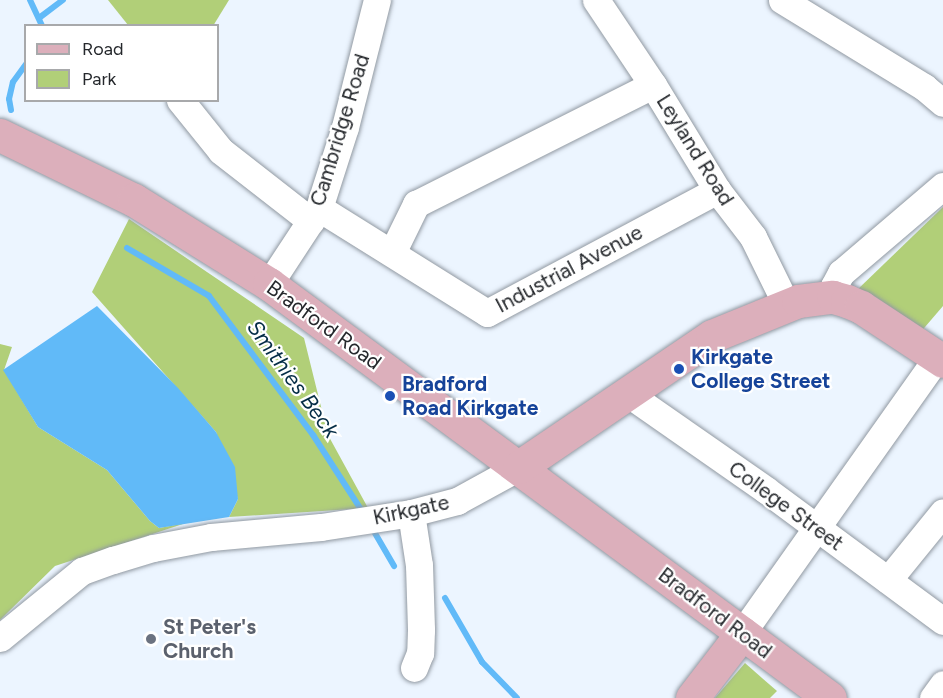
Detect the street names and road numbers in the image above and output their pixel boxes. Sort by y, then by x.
street label: Cambridge Road [305,51,375,209]
street label: Leyland Road [651,90,739,210]
street label: Industrial Avenue [491,220,647,318]
street label: Bradford Road [262,275,386,375]
street label: College Street [724,456,848,556]
street label: Kirkgate [371,490,451,530]
street label: Bradford Road [653,562,777,664]

